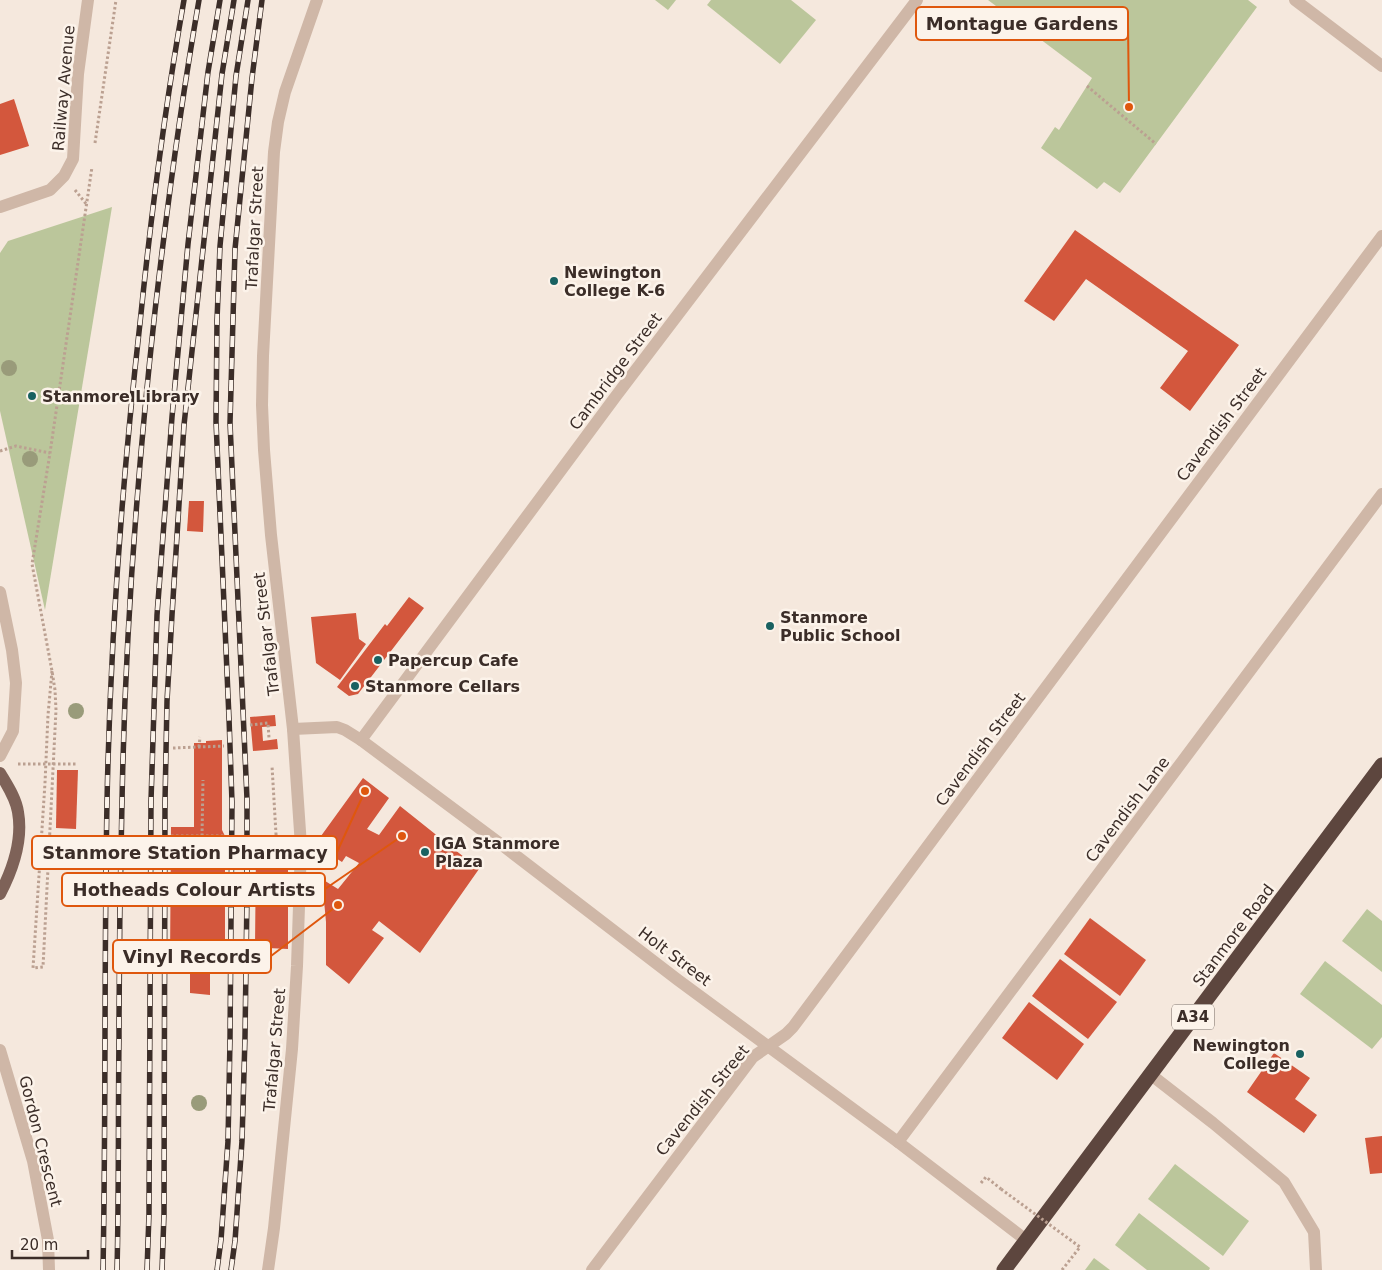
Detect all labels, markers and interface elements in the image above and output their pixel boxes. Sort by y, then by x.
callout: Montague Gardens [916,7,1128,40]
text: Montague Gardens [926,13,1118,34]
street label: Railway Avenue [49,24,78,152]
street label: Trafalgar Street [242,166,267,291]
place label: Newington College K-6 [564,263,665,300]
marker: Newington College K-6 [548,275,560,287]
street label: Cambridge Street [565,309,666,434]
street label: Cavendish Street [1173,364,1270,485]
place label: Stanmore Library [42,387,200,406]
marker: Stanmore Library [26,390,38,402]
street label: Trafalgar Street [250,571,284,698]
place label: Stanmore Public School [780,608,900,645]
marker: Stanmore Public School [764,620,776,632]
place label: Papercup Cafe [388,651,519,670]
marker: Papercup Cafe [372,654,384,666]
place label: Stanmore Cellars [365,677,520,696]
marker: Stanmore Cellars [349,680,361,692]
street label: Cavendish Street [932,689,1029,810]
street label: Cavendish Lane [1082,753,1173,866]
place label: IGA Stanmore Plaza [435,834,560,871]
callout: Stanmore Station Pharmacy [32,836,337,869]
text: Stanmore Station Pharmacy [42,842,328,863]
marker: IGA Stanmore Plaza [419,846,431,858]
callout: Hotheads Colour Artists [62,873,325,906]
text: Hotheads Colour Artists [73,879,315,900]
street label: Stanmore Road [1189,880,1278,990]
street label: Holt Street [635,923,715,990]
callout: Vinyl Records [113,940,271,973]
text: Vinyl Records [123,946,261,967]
street label: Trafalgar Street [260,987,289,1114]
road number: A34 [1172,1004,1214,1030]
place label: Newington College [1193,1036,1290,1073]
street label: Cavendish Street [652,1041,753,1160]
marker: Newington College [1294,1048,1306,1060]
street label: Gordon Crescent [15,1074,66,1209]
scale bar [12,1228,89,1260]
text: 20 m [20,1236,58,1254]

